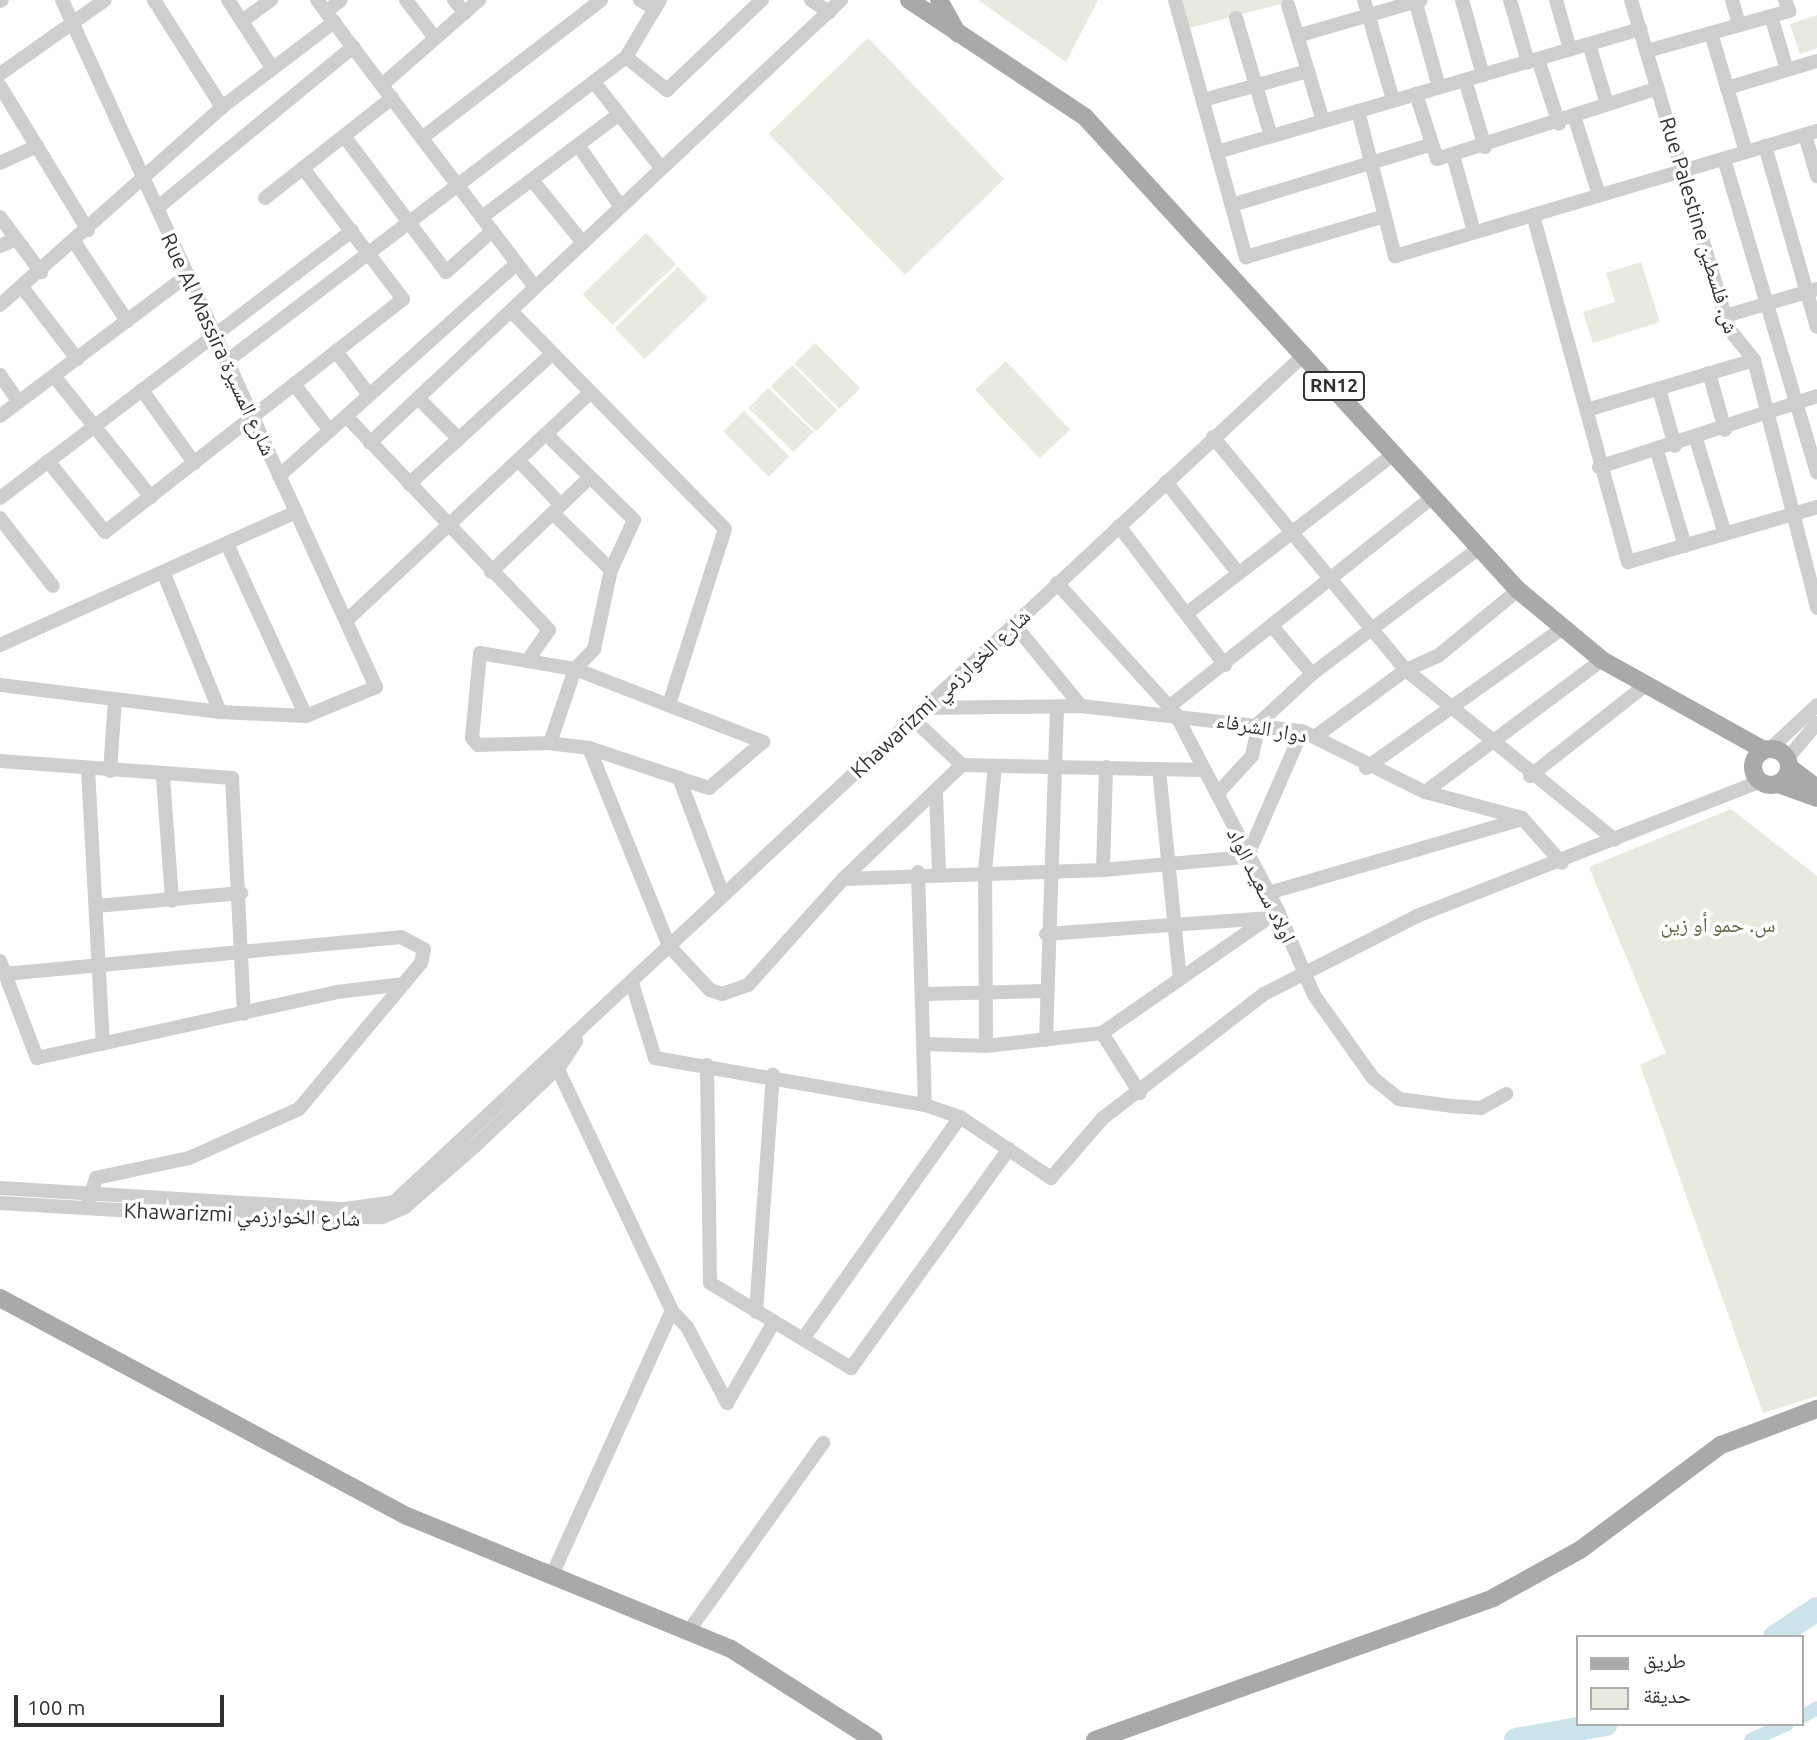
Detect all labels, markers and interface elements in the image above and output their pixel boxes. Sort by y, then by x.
street label: Rue Palestine ش. فلسطين [1655,114,1745,336]
street label: Rue Al Massira شارع المسيرة [156,229,282,459]
road number: RN12 [1302,370,1366,402]
street label: Khawarizmi شارع الخوارزمي [845,603,1035,783]
street label: دوار الشرفاء [1215,707,1309,747]
street label: اولاد سـعيـد الواد [1222,823,1302,947]
park label: س. حمو أو زين [1660,911,1776,937]
street label: Khawarizmi شارع الخوارزمي [123,1197,361,1231]
legend [1576,1635,1803,1726]
text: طريق [1643,1648,1686,1672]
scale bar [18,1680,228,1724]
text: حديقة [1643,1683,1691,1707]
text: 100 m [27,1695,85,1719]

